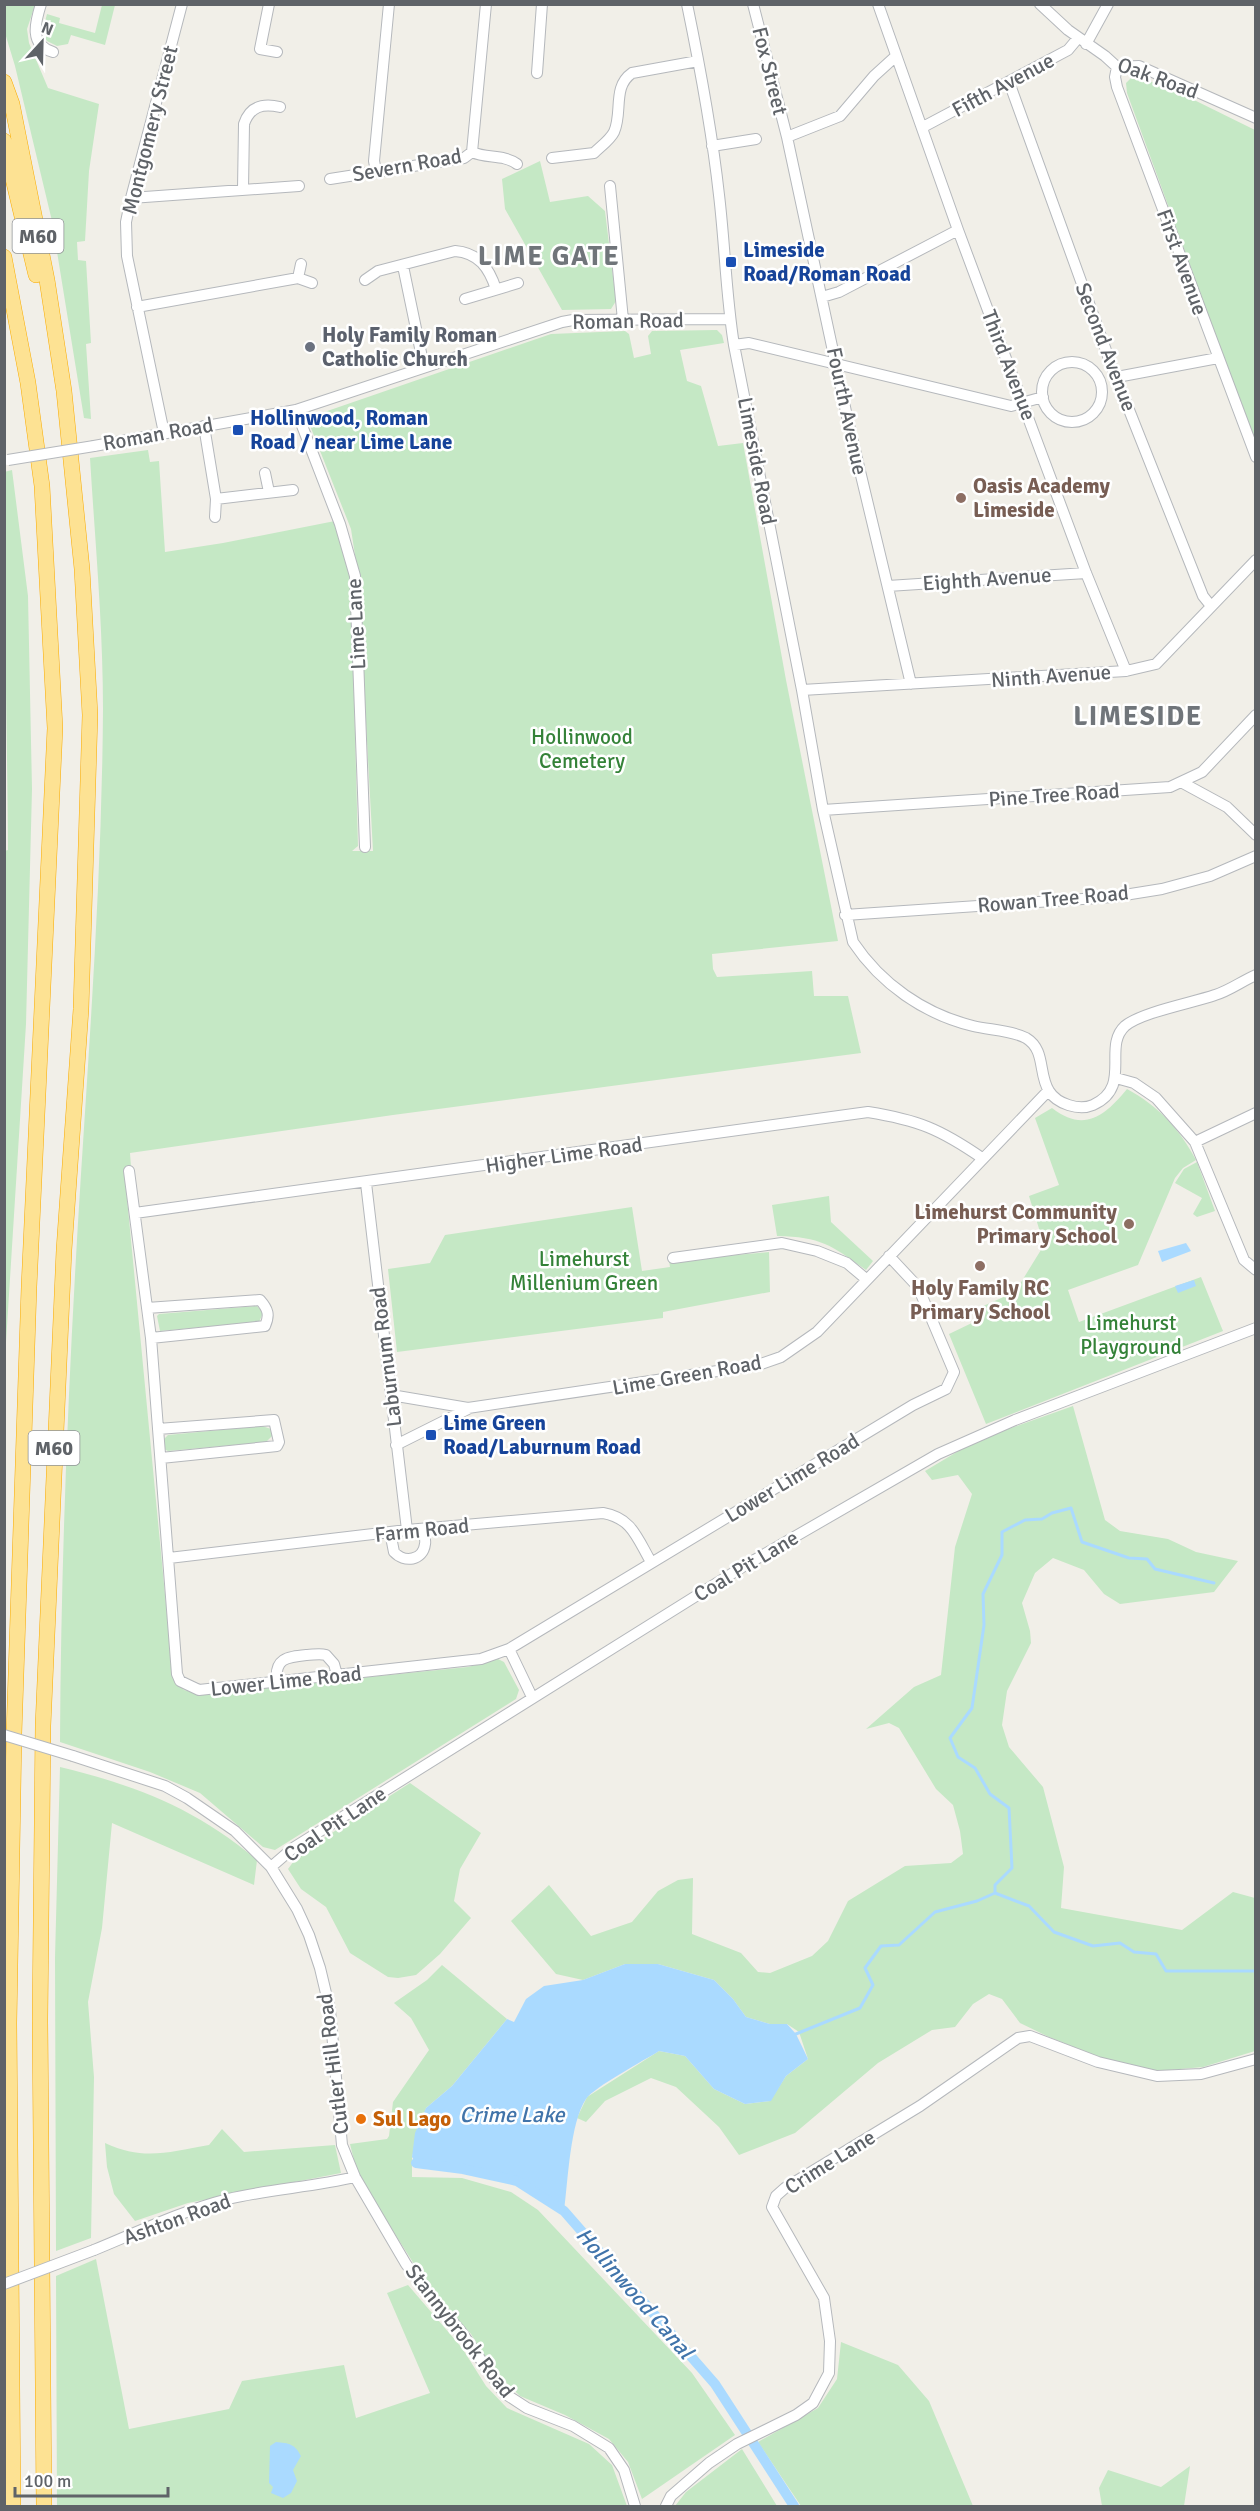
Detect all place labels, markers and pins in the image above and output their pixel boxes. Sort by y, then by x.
place label: Limeside Road/Roman Road [743,237,911,287]
marker: Limeside Road/Roman Road [724,255,738,269]
place label: Holy Family Roman Catholic Church [322,322,497,372]
marker: Holy Family Roman Catholic Church [303,340,317,354]
place label: Hollinwood, Roman Road / near Lime Lane [250,405,453,455]
marker: Hollinwood, Roman Road / near Lime Lane [231,423,245,437]
place label: Oasis Academy Limeside [973,473,1110,523]
marker: Oasis Academy Limeside [954,491,968,505]
place label: Limehurst Community Primary School [914,1199,1118,1249]
marker: Limehurst Community Primary School [1122,1217,1136,1231]
marker: Holy Family RC Primary School [973,1259,987,1273]
place label: Holy Family RC Primary School [910,1275,1051,1325]
place label: Lime Green Road/Laburnum Road [443,1410,641,1460]
marker: Lime Green Road/Laburnum Road [424,1428,438,1442]
place label: Sul Lago [373,2106,451,2132]
marker: Sul Lago [354,2112,368,2126]

